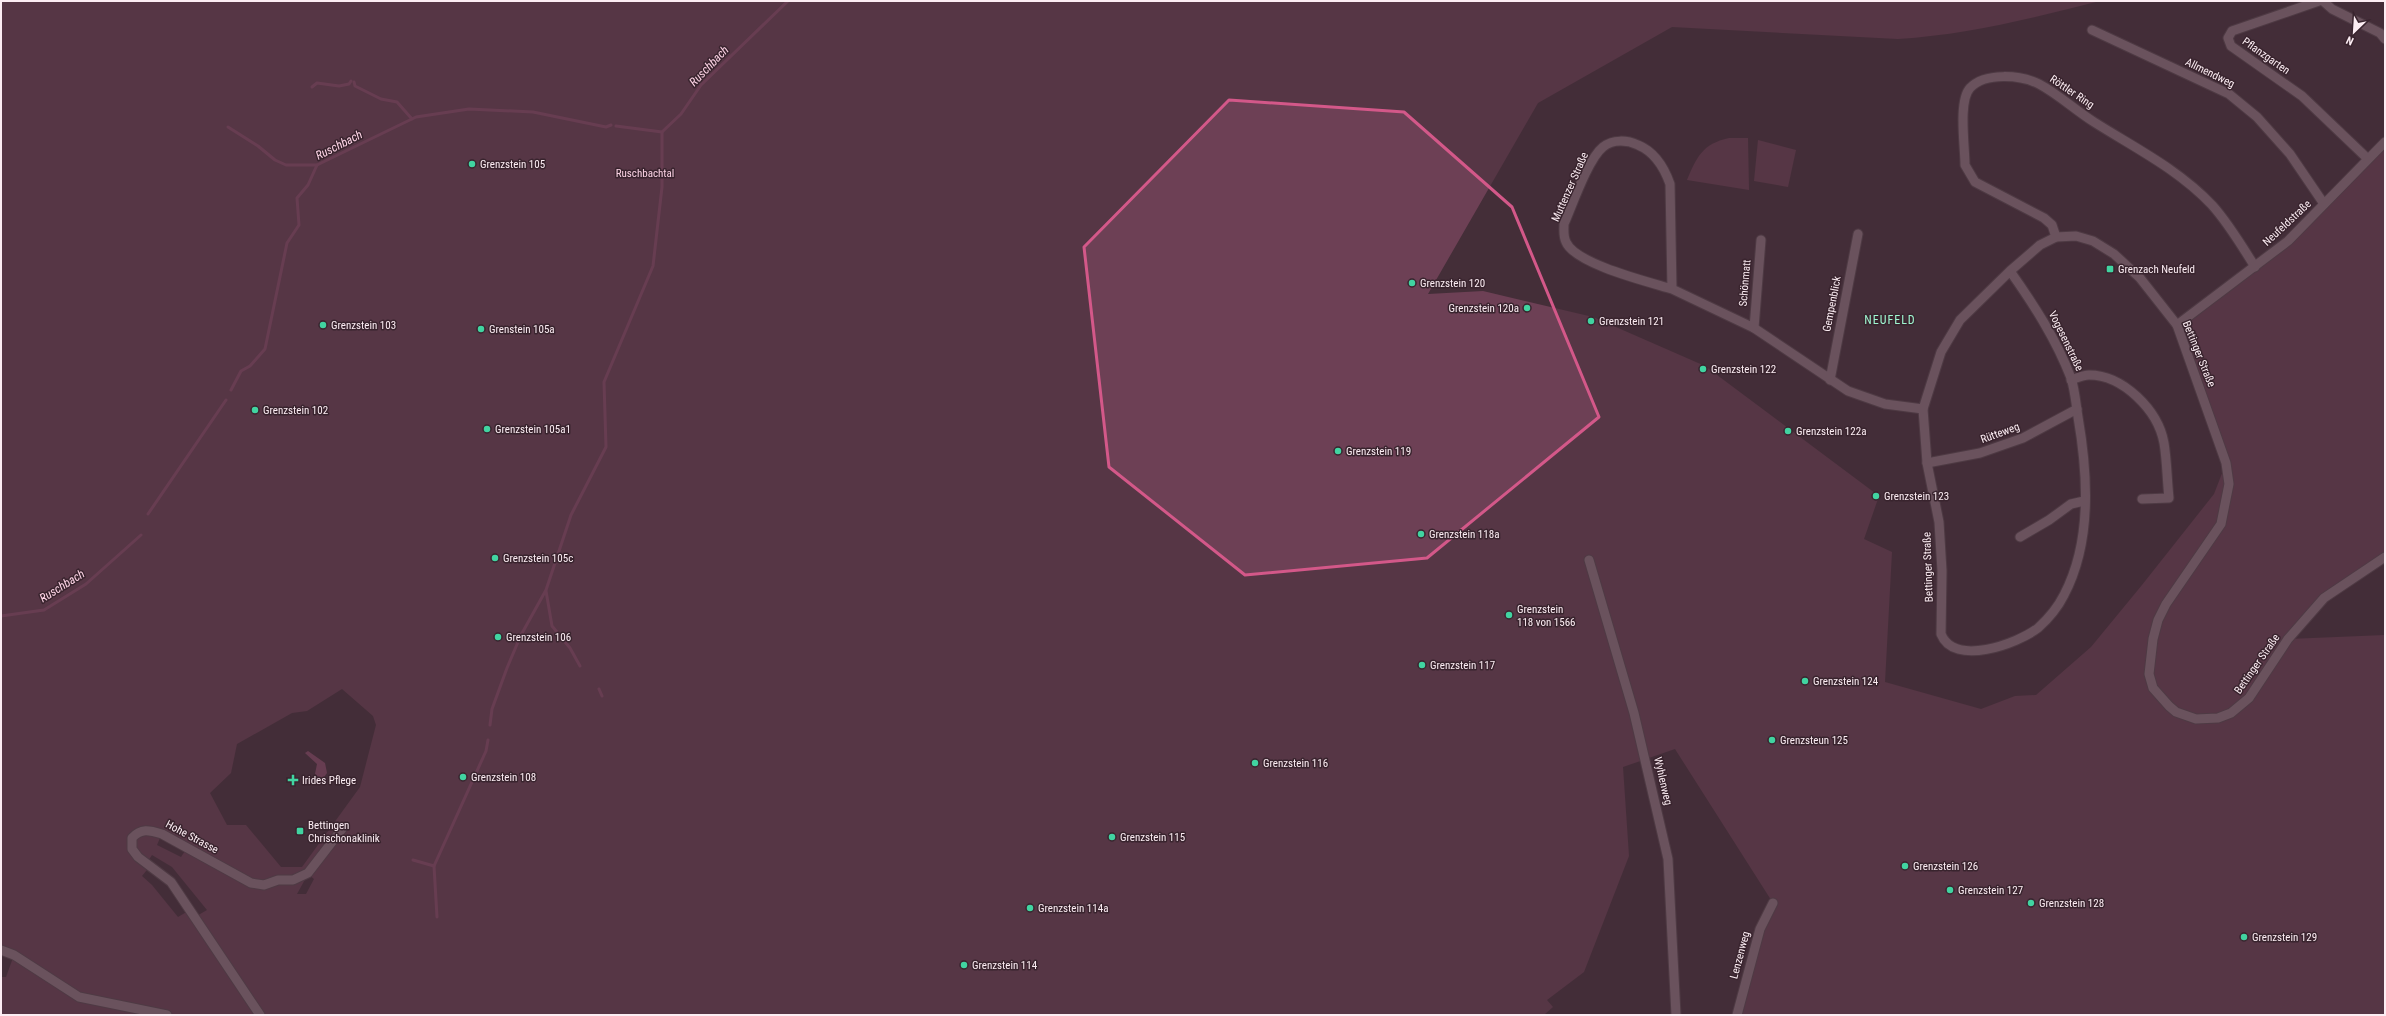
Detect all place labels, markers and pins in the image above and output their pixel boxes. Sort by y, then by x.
place label: Grenzstein 105 [480,158,545,171]
marker: Grenzstein 105 [467,159,477,169]
place label: Grenzach Neufeld [2118,263,2195,276]
marker: Grenzach Neufeld [2105,264,2115,274]
place label: Grenzstein 120 [1420,277,1485,290]
marker: Grenzstein 120 [1407,278,1417,288]
place label: Grenzstein 120a [1449,302,1519,315]
marker: Grenzstein 120a [1522,303,1532,313]
place label: Grenzstein 121 [1599,315,1664,328]
marker: Grenzstein 121 [1586,316,1596,326]
place label: Grenzstein 103 [331,319,396,332]
marker: Grenzstein 103 [318,320,328,330]
place label: Grenstein 105a [489,323,555,336]
marker: Grenstein 105a [476,324,486,334]
place label: Grenzstein 122 [1711,363,1776,376]
marker: Grenzstein 122 [1698,364,1708,374]
place label: Grenzstein 102 [263,404,328,417]
marker: Grenzstein 102 [250,405,260,415]
place label: Grenzstein 105a1 [495,423,571,436]
marker: Grenzstein 105a1 [482,424,492,434]
place label: Grenzstein 122a [1796,425,1866,438]
marker: Grenzstein 122a [1783,426,1793,436]
place label: Grenzstein 119 [1346,445,1411,458]
marker: Grenzstein 119 [1333,446,1343,456]
place label: Grenzstein 123 [1884,490,1949,503]
marker: Grenzstein 123 [1871,491,1881,501]
place label: Grenzstein 118a [1429,528,1499,541]
marker: Grenzstein 118a [1416,529,1426,539]
place label: Grenzstein 105c [503,552,573,565]
marker: Grenzstein 105c [490,553,500,563]
place label: Grenzstein 118 von 1566 [1517,603,1576,629]
marker: Grenzstein 118 von 1566 [1504,610,1514,620]
place label: Grenzstein 106 [506,631,571,644]
marker: Grenzstein 106 [493,632,503,642]
place label: Grenzstein 117 [1430,659,1495,672]
marker: Grenzstein 117 [1417,660,1427,670]
place label: Grenzstein 124 [1813,675,1879,688]
marker: Grenzstein 124 [1800,676,1810,686]
place label: Grenzsteun 125 [1780,734,1848,747]
marker: Grenzsteun 125 [1767,735,1777,745]
place label: Grenzstein 116 [1263,757,1328,770]
marker: Grenzstein 116 [1250,758,1260,768]
place label: Grenzstein 108 [471,771,536,784]
marker: Grenzstein 108 [458,772,468,782]
marker: Irides Pflege [287,774,299,786]
place label: Irides Pflege [302,774,356,787]
place label: Bettingen Chrischonaklinik [308,819,380,845]
marker: Bettingen Chrischonaklinik [295,826,305,836]
place label: Grenzstein 115 [1120,831,1185,844]
marker: Grenzstein 115 [1107,832,1117,842]
place label: Grenzstein 126 [1913,860,1978,873]
marker: Grenzstein 126 [1900,861,1910,871]
place label: Grenzstein 127 [1958,884,2023,897]
marker: Grenzstein 127 [1945,885,1955,895]
place label: Grenzstein 128 [2039,897,2104,910]
marker: Grenzstein 128 [2026,898,2036,908]
place label: Grenzstein 114a [1038,902,1108,915]
marker: Grenzstein 114a [1025,903,1035,913]
place label: Grenzstein 129 [2252,931,2317,944]
marker: Grenzstein 129 [2239,932,2249,942]
place label: Grenzstein 114 [972,959,1038,972]
marker: Grenzstein 114 [959,960,969,970]

